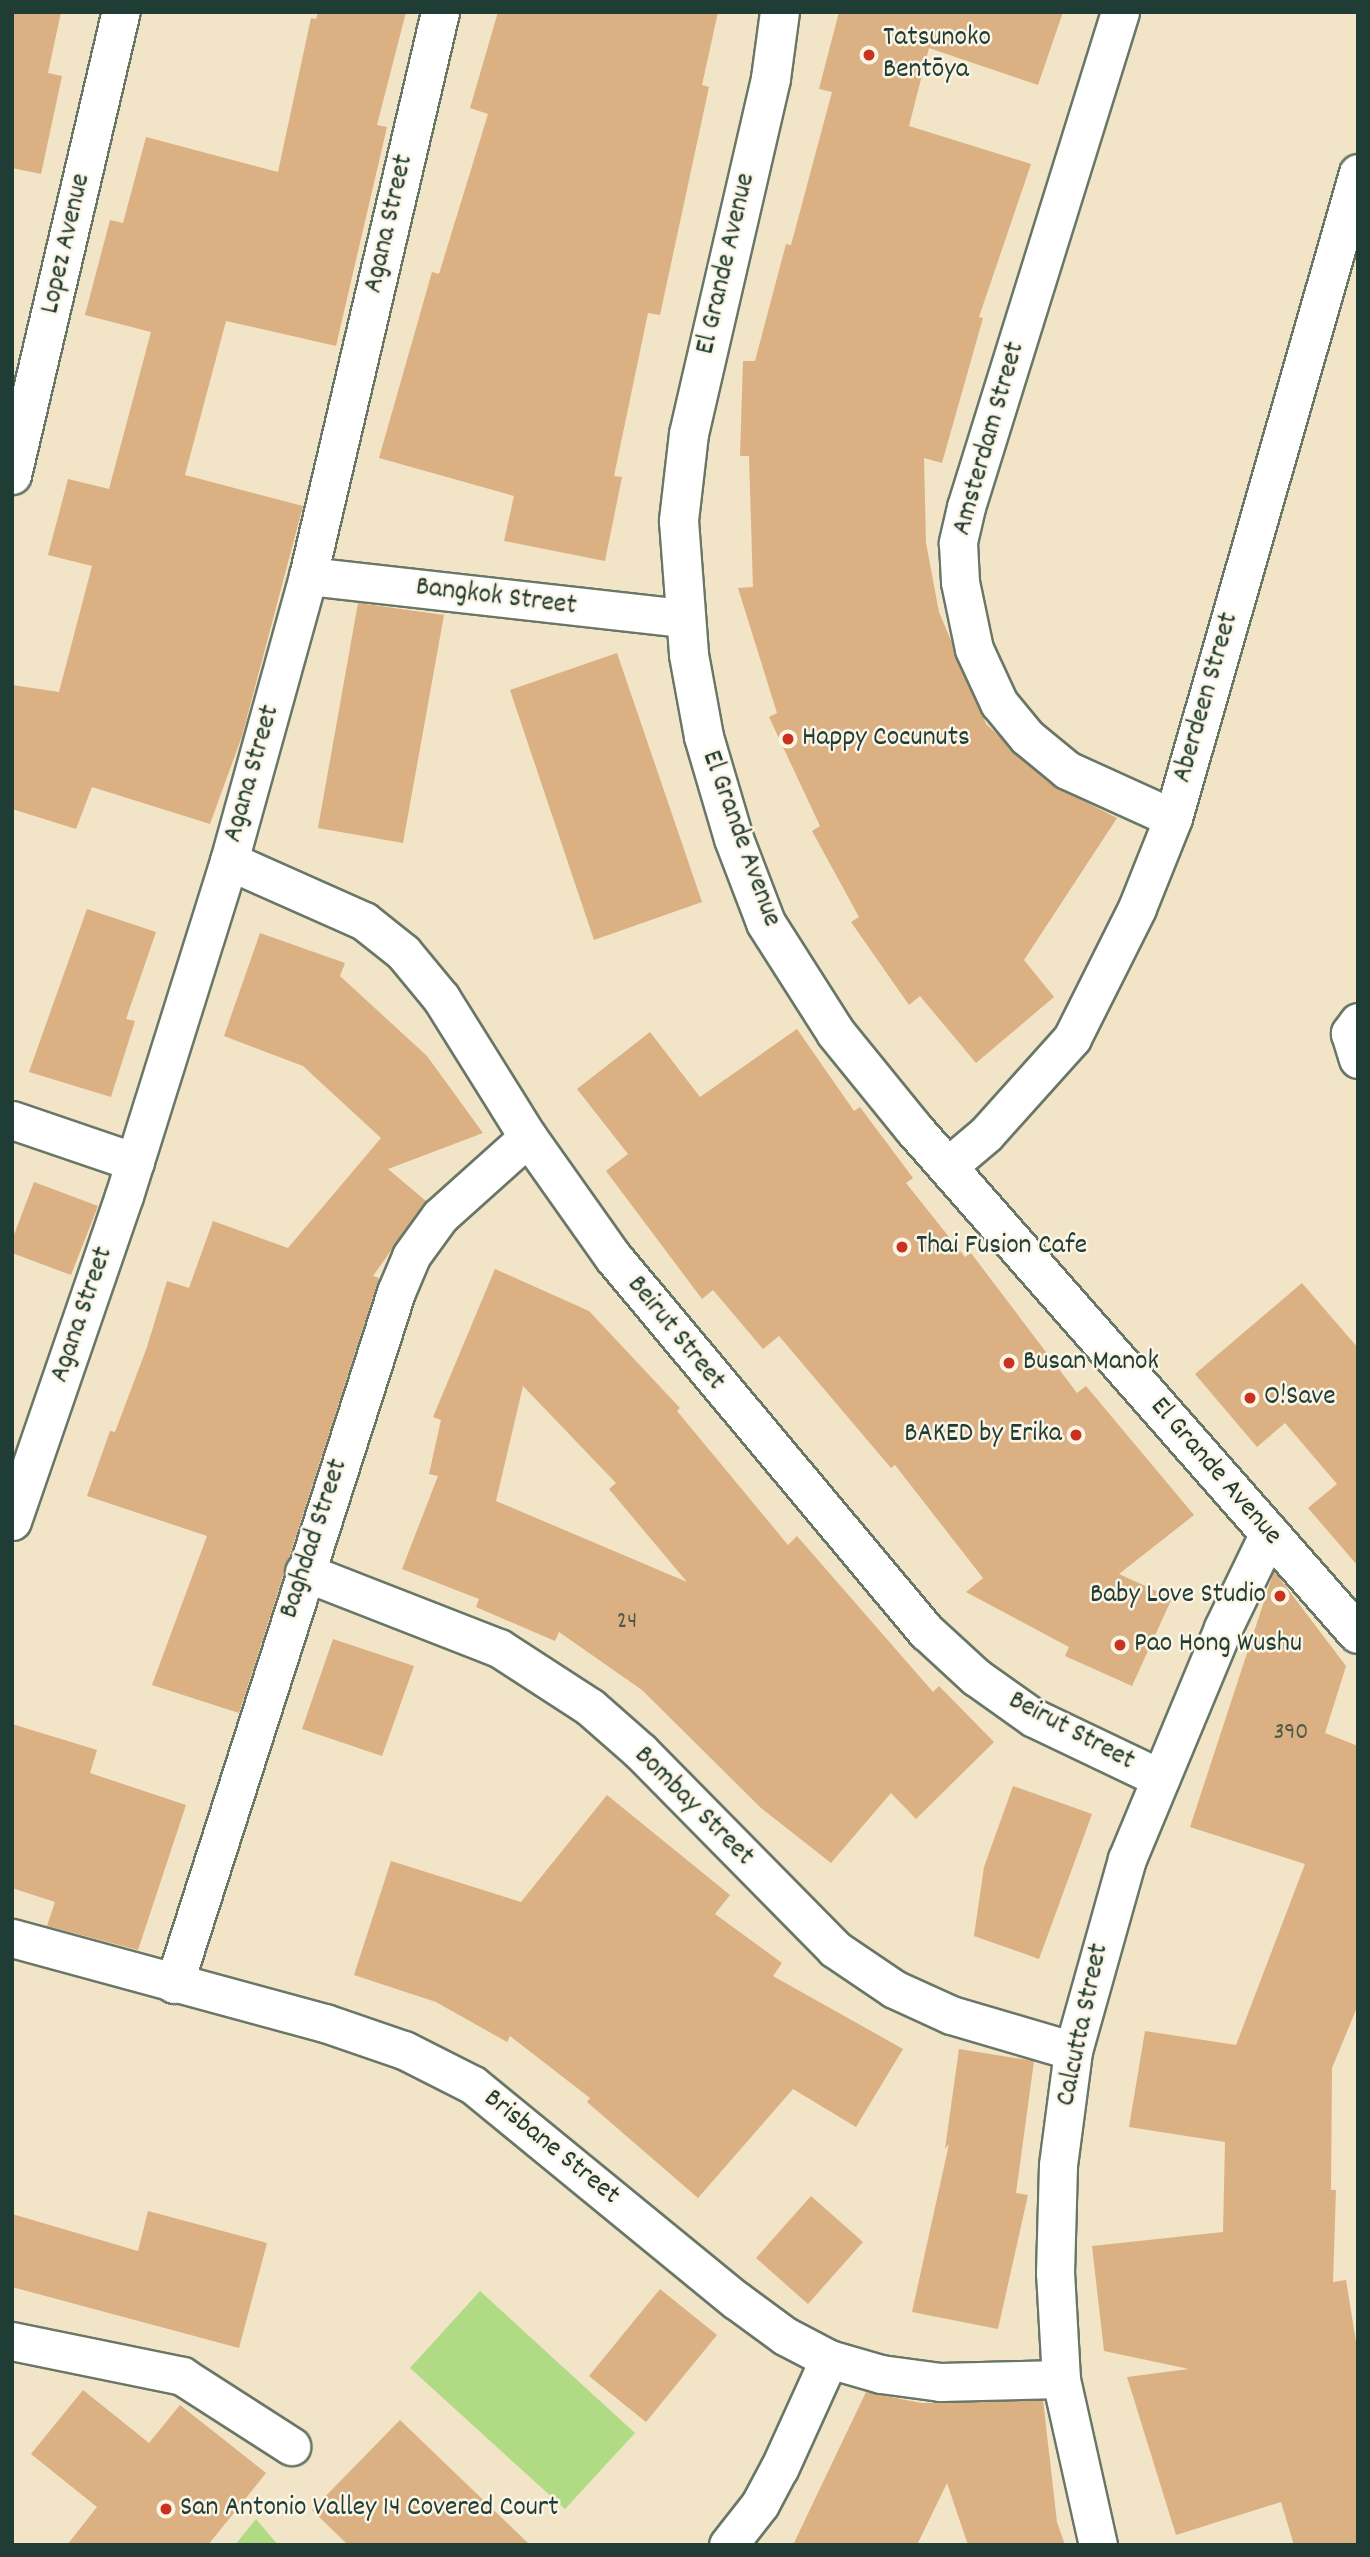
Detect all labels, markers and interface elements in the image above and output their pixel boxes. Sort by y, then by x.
place label: Tatsunoko Bentōya [883,22,991,88]
marker: Tatsunoko Bentōya [861,47,877,63]
street label: Agana Street [358,151,422,297]
street label: El Grande Avenue [690,170,764,358]
street label: Lopez Avenue [35,171,99,317]
street label: Amsterdam Street [946,339,1034,539]
street label: Bangkok Street [414,571,578,625]
street label: Aberdeen Street [1167,609,1247,787]
street label: Agana Street [217,702,289,846]
place label: Happy Cocunuts [802,722,970,756]
marker: Happy Cocunuts [780,731,796,747]
street label: El Grande Avenue [693,746,787,932]
place label: Thai Fusion Cafe [916,1230,1087,1264]
marker: Thai Fusion Cafe [894,1239,910,1255]
street label: Agana Street [44,1243,122,1387]
street label: Beirut Street [619,1270,731,1398]
place label: Busan Manok [1023,1346,1159,1380]
marker: Busan Manok [1001,1355,1017,1371]
place label: O!Save [1264,1381,1336,1415]
marker: O!Save [1242,1390,1258,1406]
street label: El Grande Avenue [1142,1391,1288,1553]
place label: BAKED by Erika [904,1418,1062,1452]
marker: BAKED by Erika [1068,1427,1084,1443]
street label: Baghdad Street [273,1455,357,1623]
place label: Baby Love Studio [1090,1579,1266,1613]
marker: Baby Love Studio [1272,1588,1288,1604]
house number: 24 [617,1609,637,1637]
place label: Pao Hong Wushu [1134,1628,1302,1662]
marker: Pao Hong Wushu [1112,1637,1128,1653]
street label: Beirut Street [1002,1685,1140,1779]
house number: 390 [1274,1720,1308,1748]
street label: Bombay Street [626,1740,760,1874]
street label: Calcutta Street [1050,1941,1118,2109]
street label: Brisbane Street [476,2083,626,2213]
place label: San Antonio Valley 14 Covered Court [180,2492,559,2526]
marker: San Antonio Valley 14 Covered Court [158,2501,174,2517]

